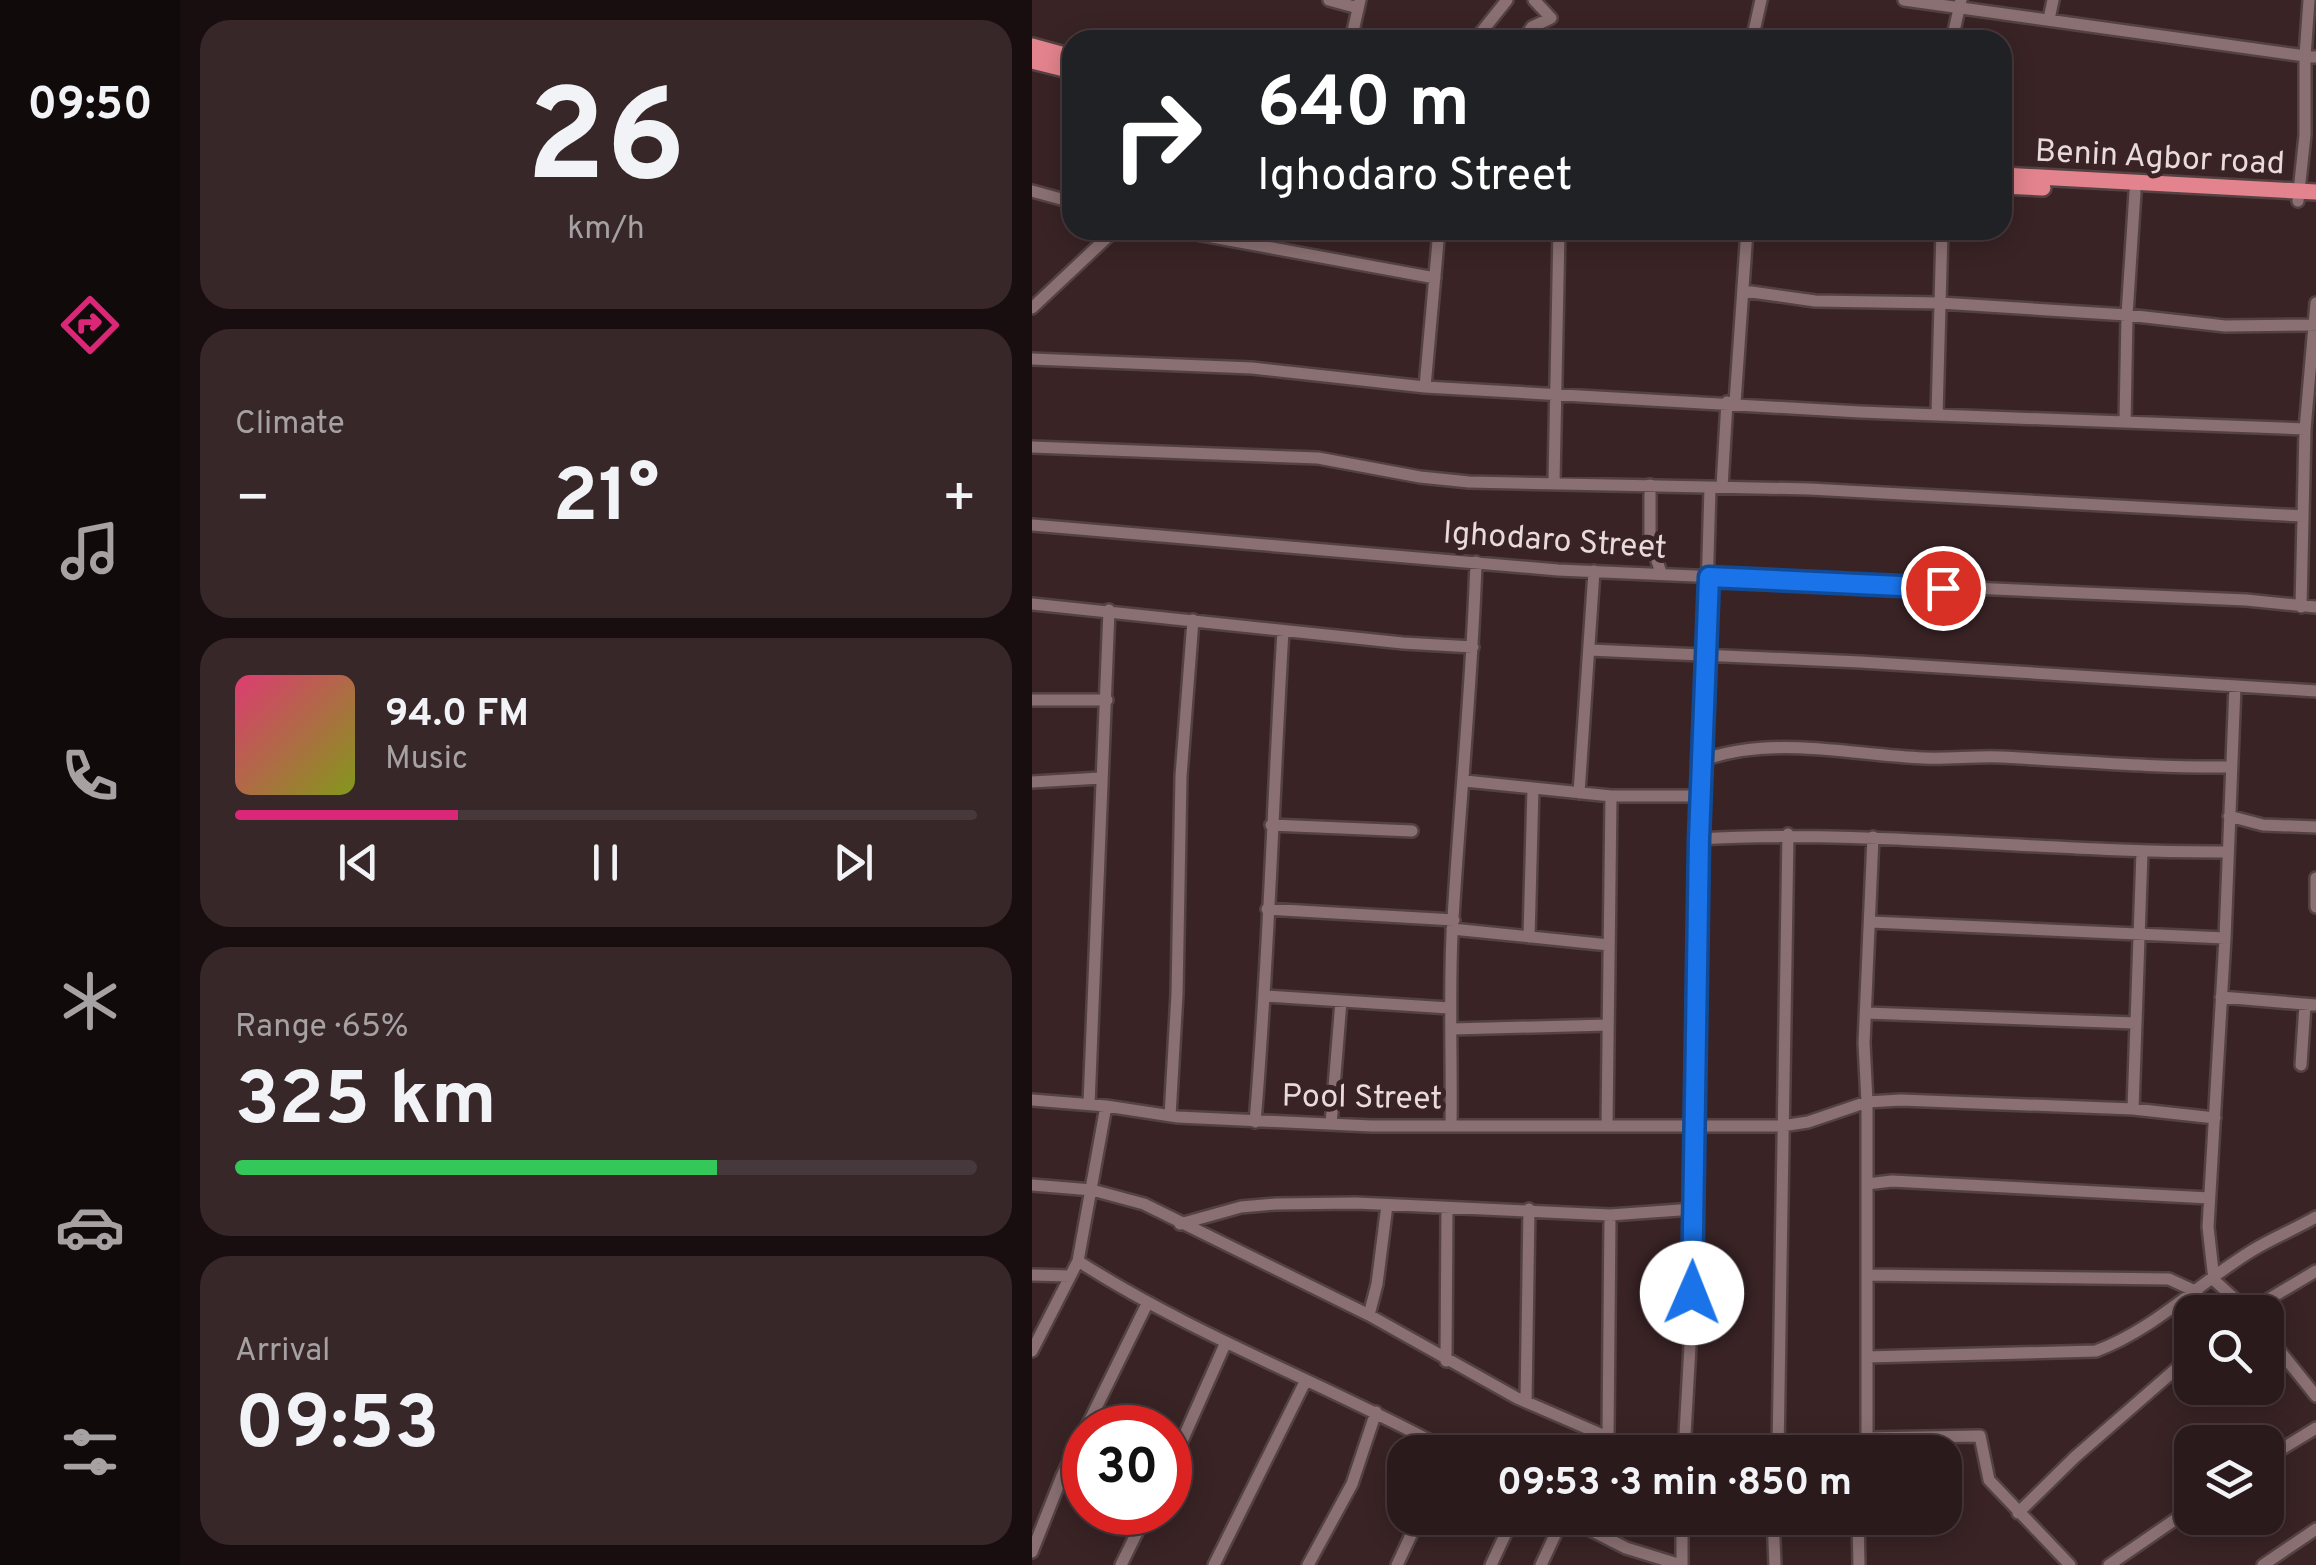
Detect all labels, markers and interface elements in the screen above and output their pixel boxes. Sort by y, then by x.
text: 26 [526,62,686,227]
text: 640 m [1257,62,1470,151]
icon: right [1092,70,1222,200]
text: 09:50 [27,78,153,135]
street label: Benin Agbor road [2034,132,2286,186]
text: Ighodaro Street [1257,149,1573,206]
text: km/h [567,210,645,250]
icon: directions [55,290,125,360]
text: Climate [235,405,345,445]
text: 21° [552,453,660,548]
text: − [235,466,270,536]
text: + [942,466,977,536]
street label: Ighodaro Street [1441,514,1668,570]
icon: music [55,516,125,586]
pin [1901,546,1986,631]
icon: arrive [1916,561,1971,616]
text: 94.0 FM [385,691,529,740]
text: Music [385,740,468,780]
icon: phone [55,741,125,811]
icon: previous [331,835,386,890]
icon: pause [578,835,633,890]
icon: next [826,835,881,890]
icon: climate [55,966,125,1036]
text: Range · 65% [235,1008,409,1048]
text: 325 km [235,1056,497,1151]
street label: Pool Street [1281,1078,1443,1120]
icon: car [55,1192,125,1262]
position arrow [1640,1241,1744,1345]
map controls [2174,1295,2284,1535]
button: search [2174,1295,2284,1405]
text: Arrival [235,1332,330,1372]
text: 09:53 [235,1380,439,1475]
speed limit sign: 30 [1062,1405,1192,1535]
icon: filters [55,1417,125,1487]
button: layers [2174,1425,2284,1535]
text: 09:53 · 3 min · 850 m [1497,1460,1852,1509]

